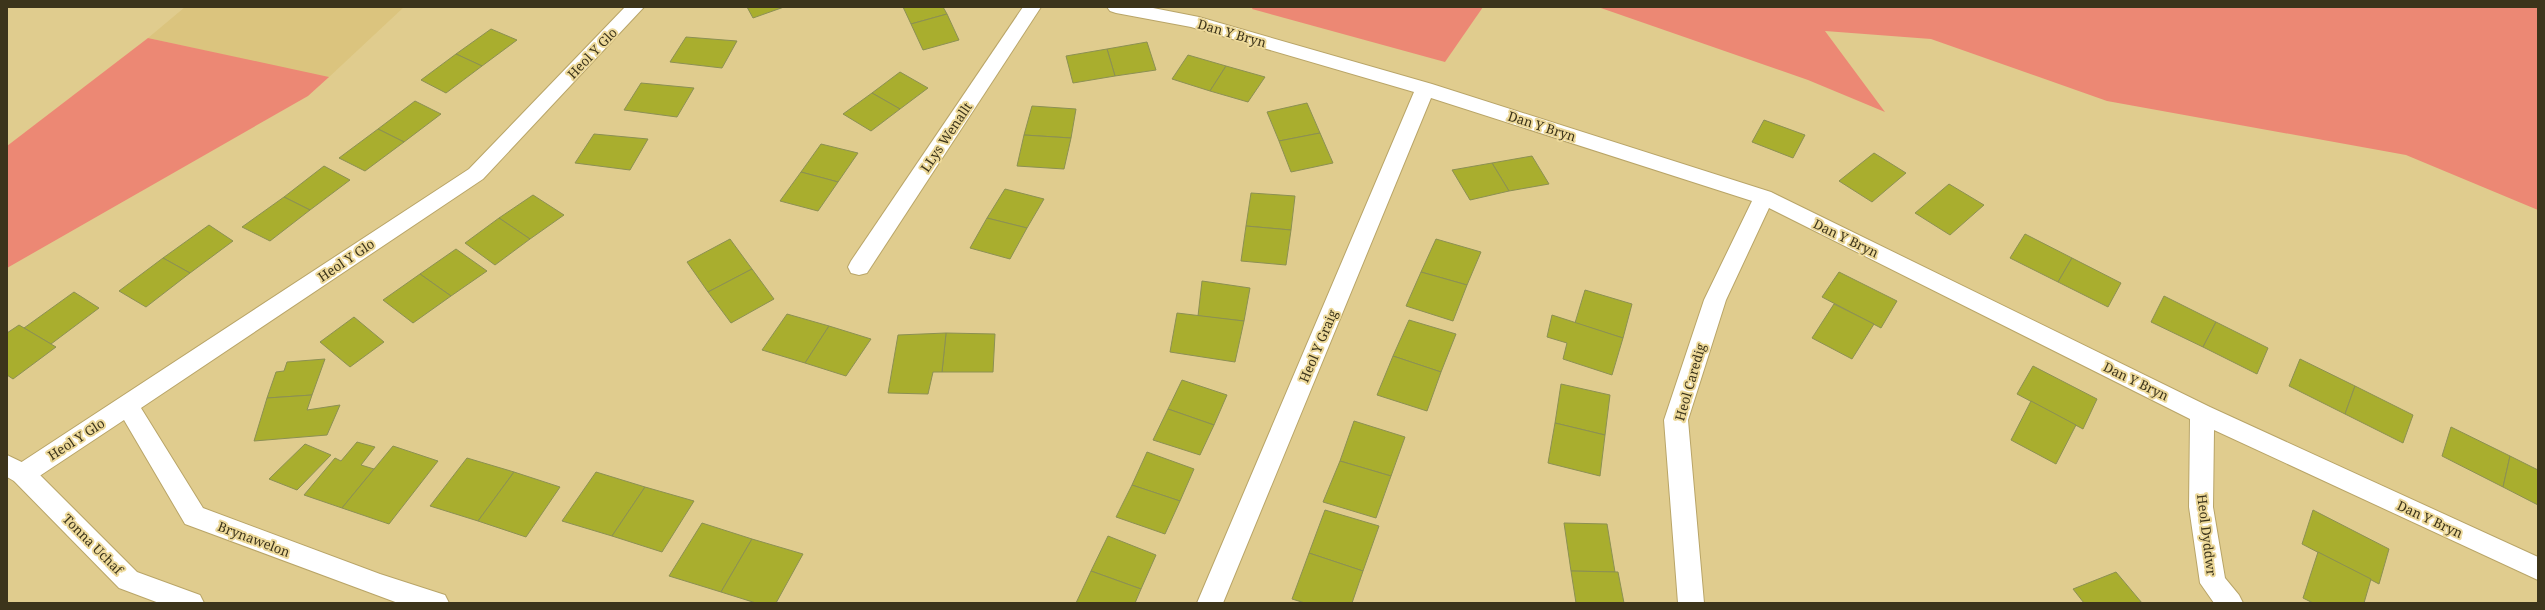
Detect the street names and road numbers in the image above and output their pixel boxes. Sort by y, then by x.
street label: Dan Y Bryn [1196,15,1269,52]
street label: Heol Y Glo [563,24,621,82]
street label: LLys Wenallt [916,98,976,175]
street label: Dan Y Bryn [1506,107,1579,146]
street label: Dan Y Bryn [1810,214,1882,262]
street label: Heol Y Glo [314,235,378,285]
street label: Heol Y Graig [1295,307,1341,385]
street label: Heol Caredig [1670,341,1710,423]
street label: Dan Y Bryn [2100,357,2172,405]
street label: Heol Y Glo [44,414,108,464]
street label: Heol Dyddwr [2193,493,2221,577]
street label: Dan Y Bryn [2394,496,2466,542]
street label: Tonna Uchaf [59,510,128,579]
street label: Brynawelon [215,517,293,561]

